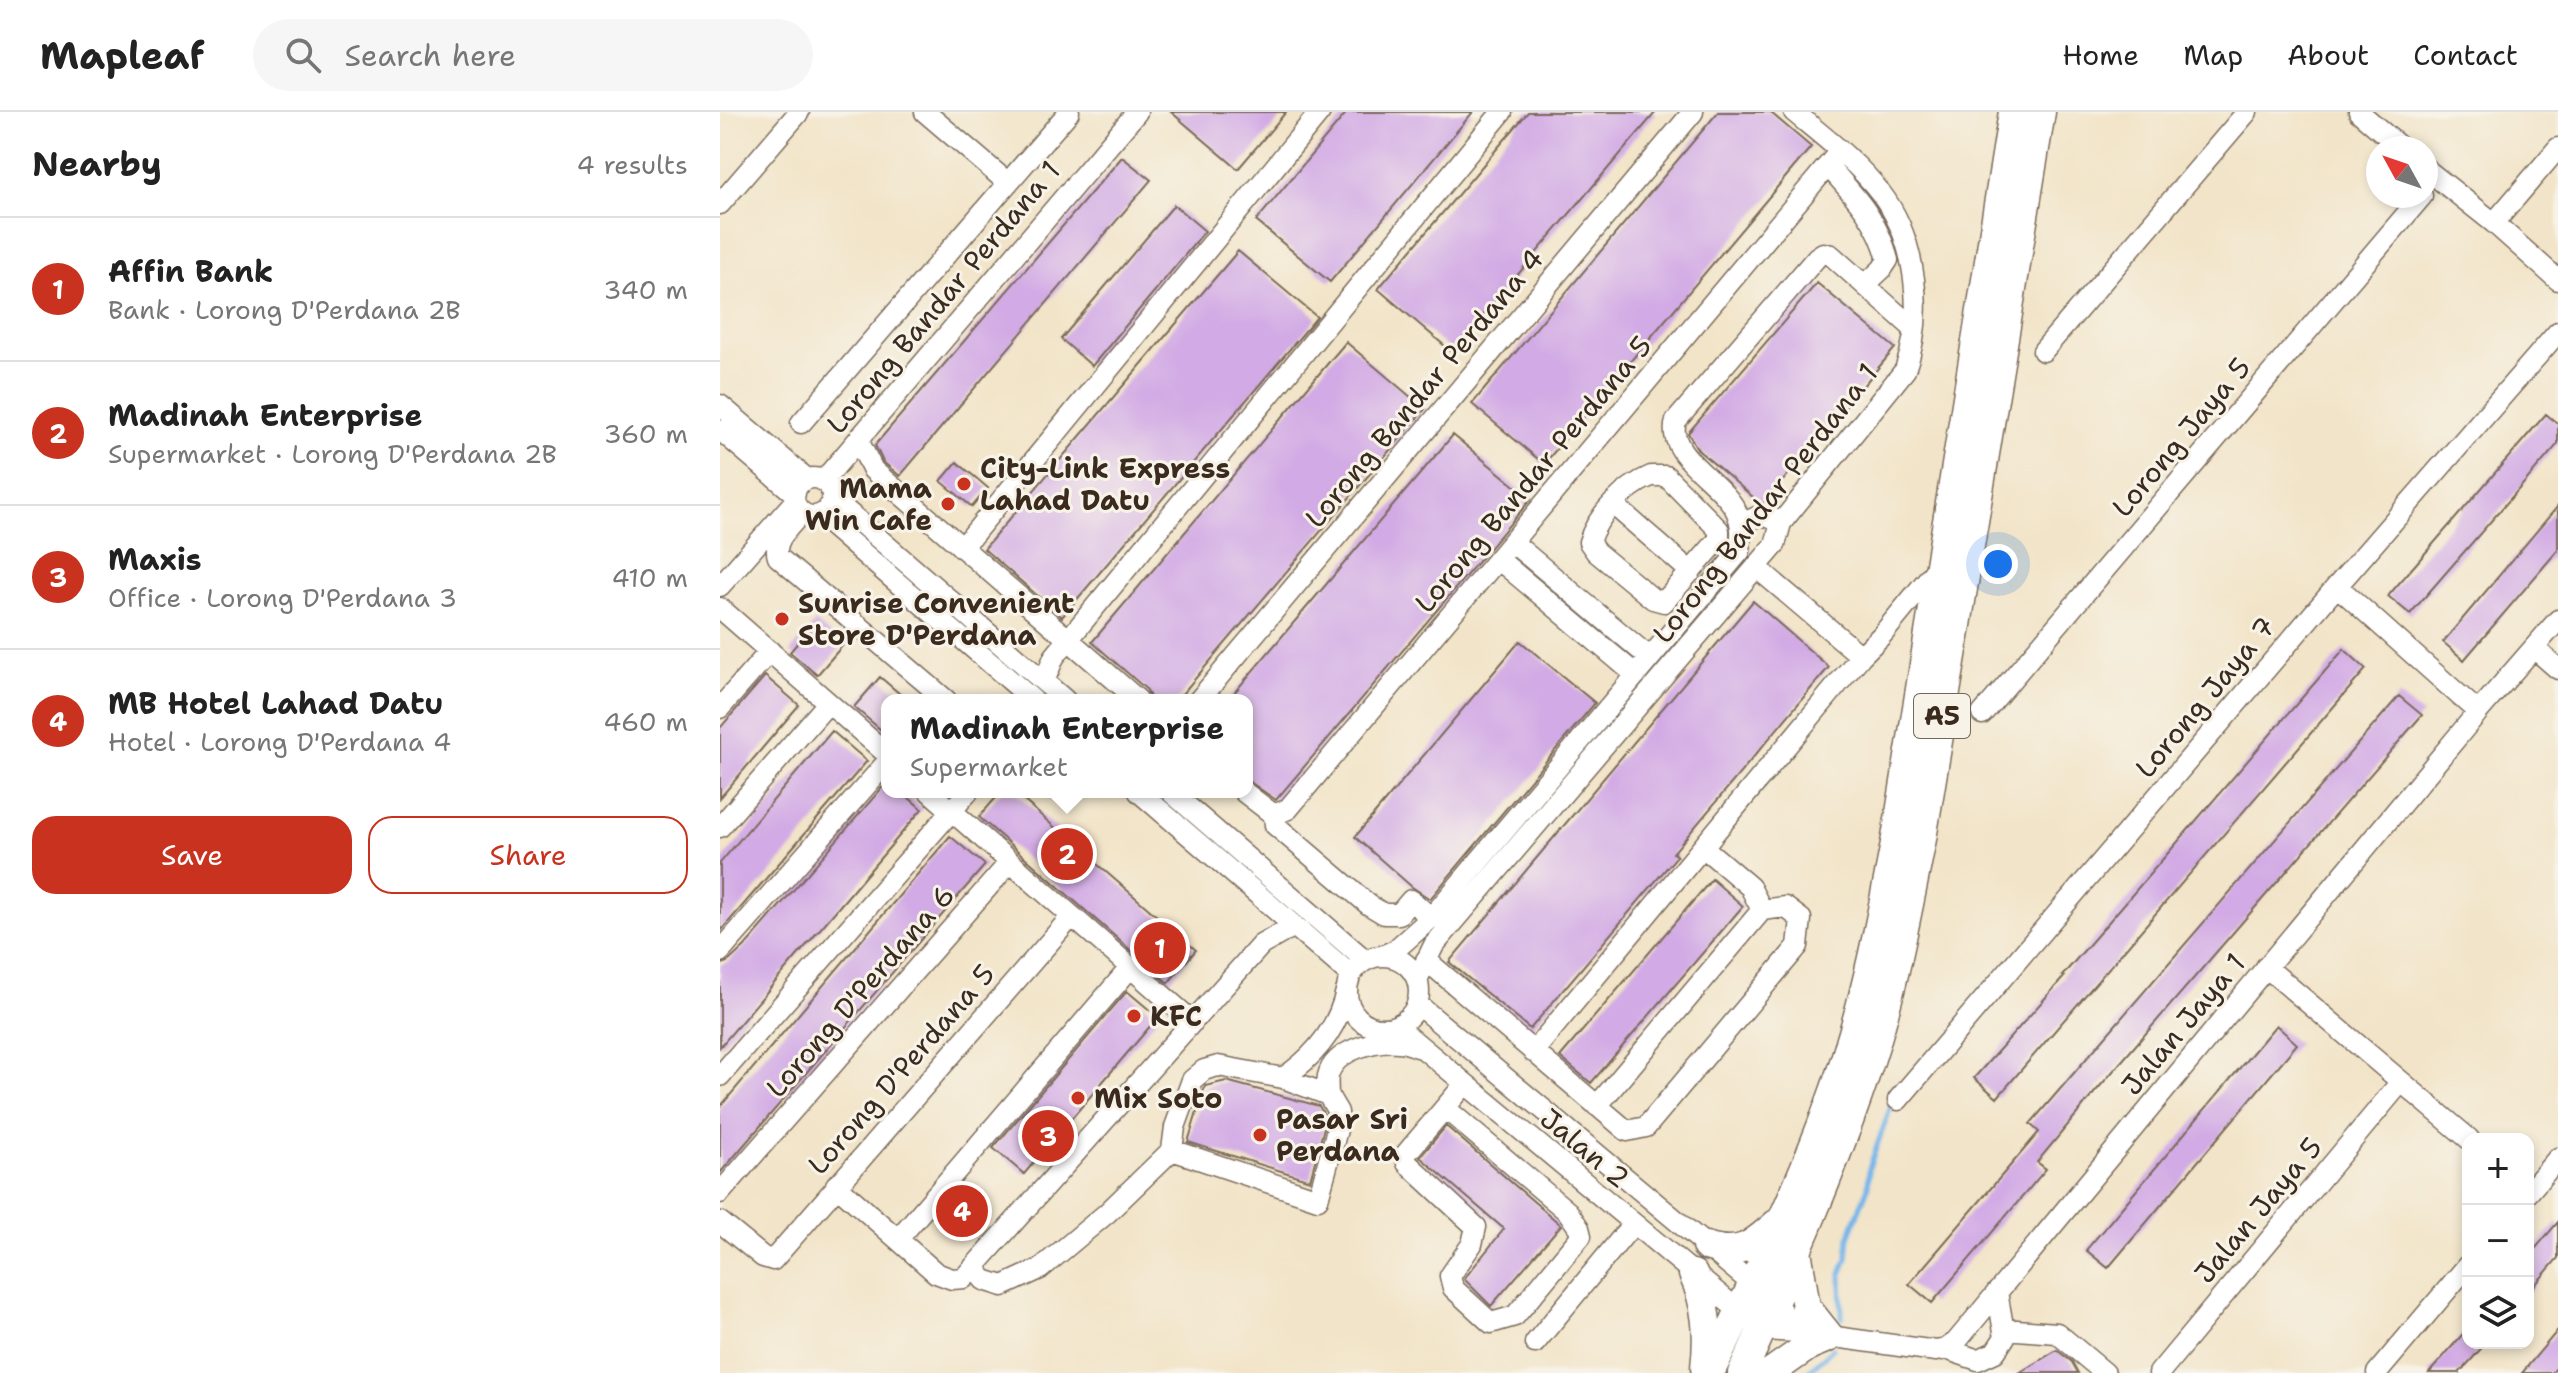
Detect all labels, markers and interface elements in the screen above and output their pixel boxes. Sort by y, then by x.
search box [253,19,813,91]
text: Mapleaf [40,30,205,81]
icon: search [281,33,325,77]
text: Search here [345,35,516,76]
text: Home [2062,36,2139,74]
text: Map [2183,36,2243,74]
text: About [2287,36,2369,74]
text: Contact [2413,36,2518,74]
north arrow [2366,136,2438,208]
text: Nearby [32,141,162,187]
text: 4 results [576,147,688,182]
street label: Lorong Bandar Perdana 1 [817,153,1069,441]
street label: Lorong Bandar Perdana 4 [1296,241,1552,535]
text: Affin Bank [108,251,273,292]
text: 1 [52,272,64,307]
text: 340 m [603,272,688,307]
text: Bank · Lorong D'Perdana 2B [108,292,461,327]
street label: Lorong Bandar Perdana 5 [1406,327,1660,621]
street label: Lorong Jaya 5 [2103,349,2259,525]
street label: Lorong Bandar Perdana 1 [1644,355,1886,651]
text: Madinah Enterprise [108,395,422,436]
text: 2 [49,416,67,451]
text: 360 m [603,416,688,451]
text: Supermarket · Lorong D'Perdana 2B [108,436,557,471]
place label: City-Link Express Lahad Datu [980,449,1230,519]
place label: Mama Win Cafe [805,469,932,539]
marker: City-Link Express Lahad Datu [955,475,973,493]
marker: Mama Win Cafe [939,495,957,513]
text: Maxis [108,539,202,580]
your location [1978,544,2018,584]
text: 3 [49,560,67,595]
text: 410 m [611,560,688,595]
text: Office · Lorong D'Perdana 3 [108,580,457,615]
place label: Sunrise Convenient Store D'Perdana [798,584,1074,654]
street label: Lorong Jaya 7 [2126,608,2284,786]
marker: Sunrise Convenient Store D'Perdana [773,610,791,628]
text: MB Hotel Lahad Datu [108,683,443,724]
popup [881,694,1253,798]
road number: A5 [1914,694,1970,738]
text: 4 [49,704,67,739]
text: 460 m [603,704,688,739]
text: Madinah Enterprise [910,708,1224,749]
text: Hotel · Lorong D'Perdana 4 [108,724,451,759]
text: Supermarket [910,749,1068,784]
button: Save [32,816,352,894]
button: Share [368,816,688,894]
pin: 2 [1041,824,1093,884]
street label: Lorong D'Perdana 6 [757,877,963,1105]
pin: 1 [1134,918,1186,978]
street label: Jalan Jaya 1 [2112,945,2254,1103]
street label: Lorong D'Perdana 5 [799,956,1003,1182]
place label: KFC [1150,997,1202,1035]
marker: KFC [1125,1007,1143,1025]
place label: Mix Soto [1094,1079,1222,1117]
marker: Mix Soto [1069,1089,1087,1107]
street label: Jalan 2 [1532,1099,1638,1197]
place label: Pasar Sri Perdana [1276,1100,1408,1170]
pin: 3 [1022,1106,1074,1166]
marker: Pasar Sri Perdana [1251,1126,1269,1144]
street label: Jalan Jaya 5 [2186,1129,2330,1291]
map controls [2462,1133,2534,1349]
button: + [2462,1133,2534,1205]
pin: 4 [936,1181,988,1241]
button: − [2462,1205,2534,1277]
button: layers [2462,1277,2534,1349]

